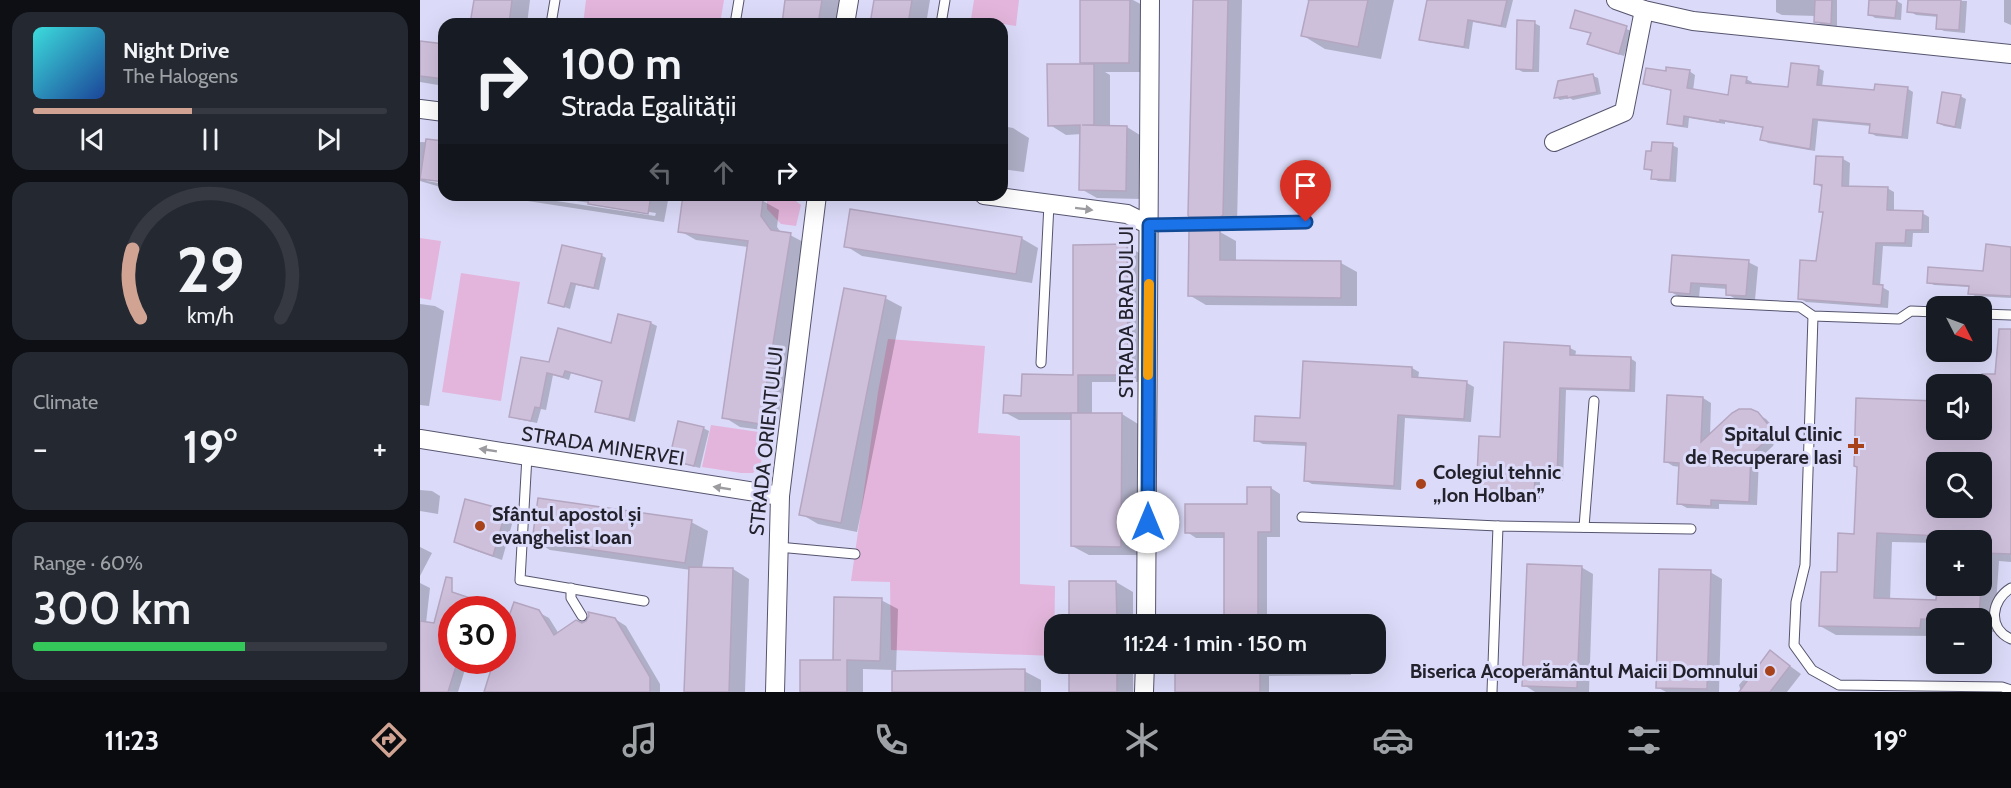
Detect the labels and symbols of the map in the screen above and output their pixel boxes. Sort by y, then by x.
pin [1280,160,1331,222]
one-way arrow [1074,204,1093,213]
street label: STRADA BRADULUI [1114,226,1138,398]
north arrow [1926,296,1992,362]
street label: STRADA ORIENTULUI [744,345,788,537]
street label: STRADA MINERVEI [520,421,686,471]
place label: Spitalul Clinic de Recuperare Iasi [1685,422,1842,469]
marker: Spitalul Clinic de Recuperare Iasi [1847,437,1865,455]
one-way arrow [478,445,497,454]
place label: Colegiul tehnic „Ion Holban” [1433,460,1561,507]
marker: Colegiul tehnic „Ion Holban” [1414,477,1428,491]
one-way arrow [713,483,732,492]
position arrow [1116,490,1180,554]
place label: Sfântul apostol și evanghelist Ioan [492,502,641,549]
marker: Sfântul apostol și evanghelist Ioan [473,519,487,533]
speed limit sign: 30 [438,596,516,674]
place label: Biserica Acoperământul Maicii Domnului [1410,659,1758,683]
marker: Biserica Acoperământul Maicii Domnului [1763,664,1777,678]

